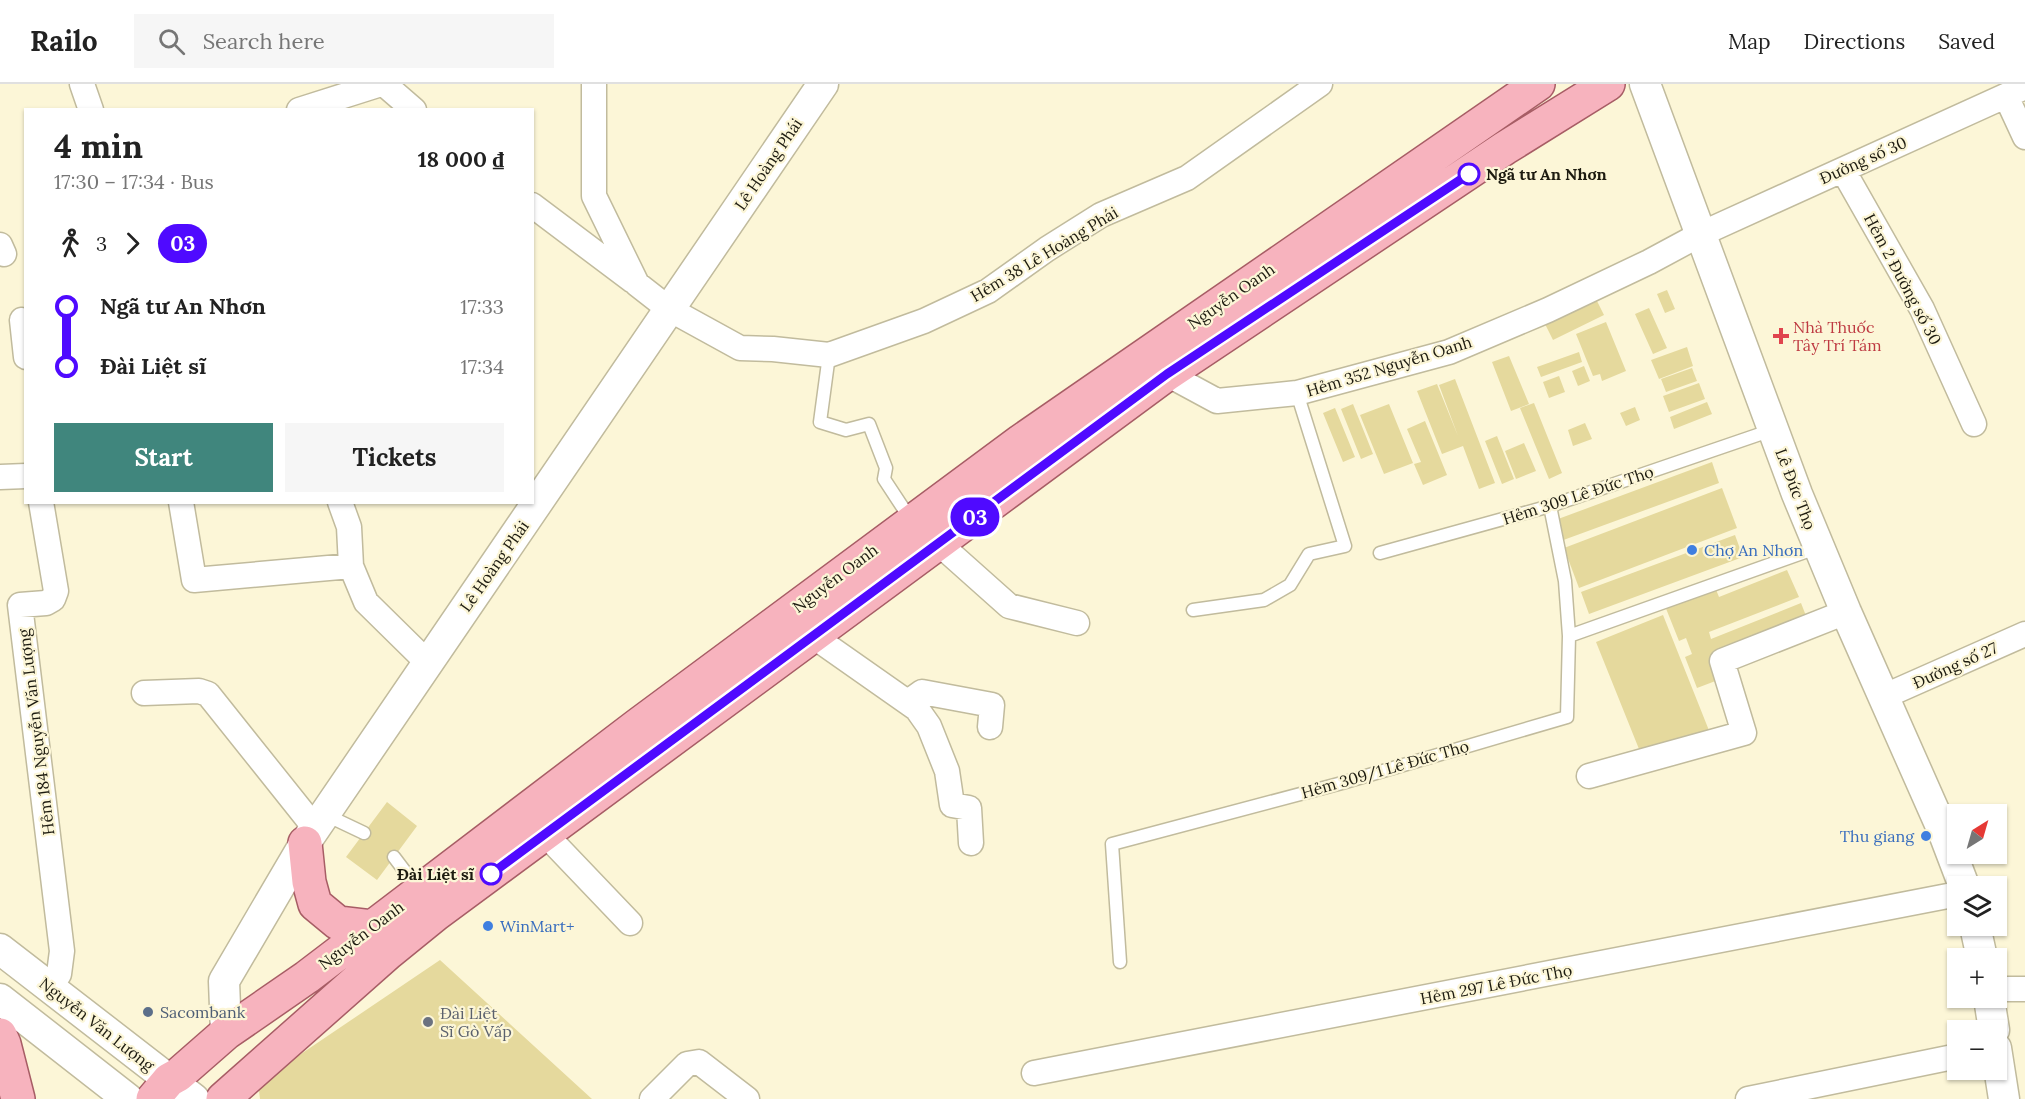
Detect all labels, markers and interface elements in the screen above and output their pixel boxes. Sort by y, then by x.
search box [134,14,554,68]
text: Railo [30,23,98,59]
icon: search [155,25,188,58]
text: Search here [203,27,325,55]
text: Map [1728,28,1771,55]
text: Directions [1804,28,1905,55]
text: Saved [1938,28,1995,55]
street label: Lê Hoàng Phái [730,114,806,214]
text: 4 min [54,125,143,167]
street label: Đường số 30 [1816,132,1910,188]
text: 18 000 ₫ [418,145,504,173]
marker: Ngã tư An Nhơn [1458,163,1480,185]
place label: Ngã tư An Nhơn [1486,164,1607,184]
text: 17:30 – 17:34 · Bus [54,169,214,194]
street label: Hẻm 38 Lê Hoàng Phái [967,202,1121,306]
street label: Hẻm 2 Đường số 30 [1860,210,1946,348]
icon: walk [54,227,87,260]
icon: forward [116,227,149,260]
text: 03 [170,230,195,257]
text: 3 [96,231,107,256]
street label: Nguyễn Oanh [1184,258,1279,333]
text: Ngã tư An Nhơn [100,292,266,320]
text: 17:33 [460,294,504,319]
place label: Nhà Thuốc Tây Trí Tám [1793,317,1882,355]
marker: Nhà Thuốc Tây Trí Tám [1774,329,1788,343]
street label: Hẻm 352 Nguyễn Oanh [1304,331,1474,401]
text: Đài Liệt sĩ [100,352,206,380]
text: 17:34 [461,354,504,379]
button: Start [54,423,273,492]
button: Tickets [285,423,504,492]
street label: Lê Đức Thọ [1771,445,1821,533]
street label: Hẻm 309 Lê Đức Thọ [1500,461,1656,529]
line badge: 03 [948,498,1002,536]
text: 03 [962,504,988,531]
street label: Lê Hoàng Phái [455,517,533,615]
street label: Nguyễn Oanh [788,539,882,617]
place label: Chợ An Nhơn [1704,540,1803,560]
marker: Chợ An Nhơn [1685,543,1699,557]
street label: Hẻm 184 Nguyễn Văn Lượng [13,627,59,836]
street label: Đường số 27 [1910,637,2001,693]
street label: Hẻm 309/1 Lê Đức Thọ [1299,735,1471,803]
north arrow [1947,804,2007,864]
map controls [1947,804,2007,1080]
place label: Thu giang [1840,826,1915,846]
marker: Thu giang [1919,829,1933,843]
marker: Đài Liệt sĩ [480,863,502,885]
place label: Đài Liệt sĩ [397,864,475,884]
button: layers [1947,876,2007,936]
street label: Nguyễn Oanh [314,896,408,974]
place label: WinMart+ [500,916,575,936]
marker: WinMart+ [481,919,495,933]
button: + [1947,948,2007,1008]
street label: Hẻm 297 Lê Đức Thọ [1418,959,1574,1009]
street label: Nguyễn Văn Lượng [36,973,159,1076]
place label: Sacombank [160,1002,246,1022]
place label: Đài Liệt Sĩ Gò Vấp [440,1003,512,1041]
marker: Sacombank [141,1005,155,1019]
marker: Đài Liệt Sĩ Gò Vấp [421,1015,435,1029]
button: − [1947,1020,2007,1080]

